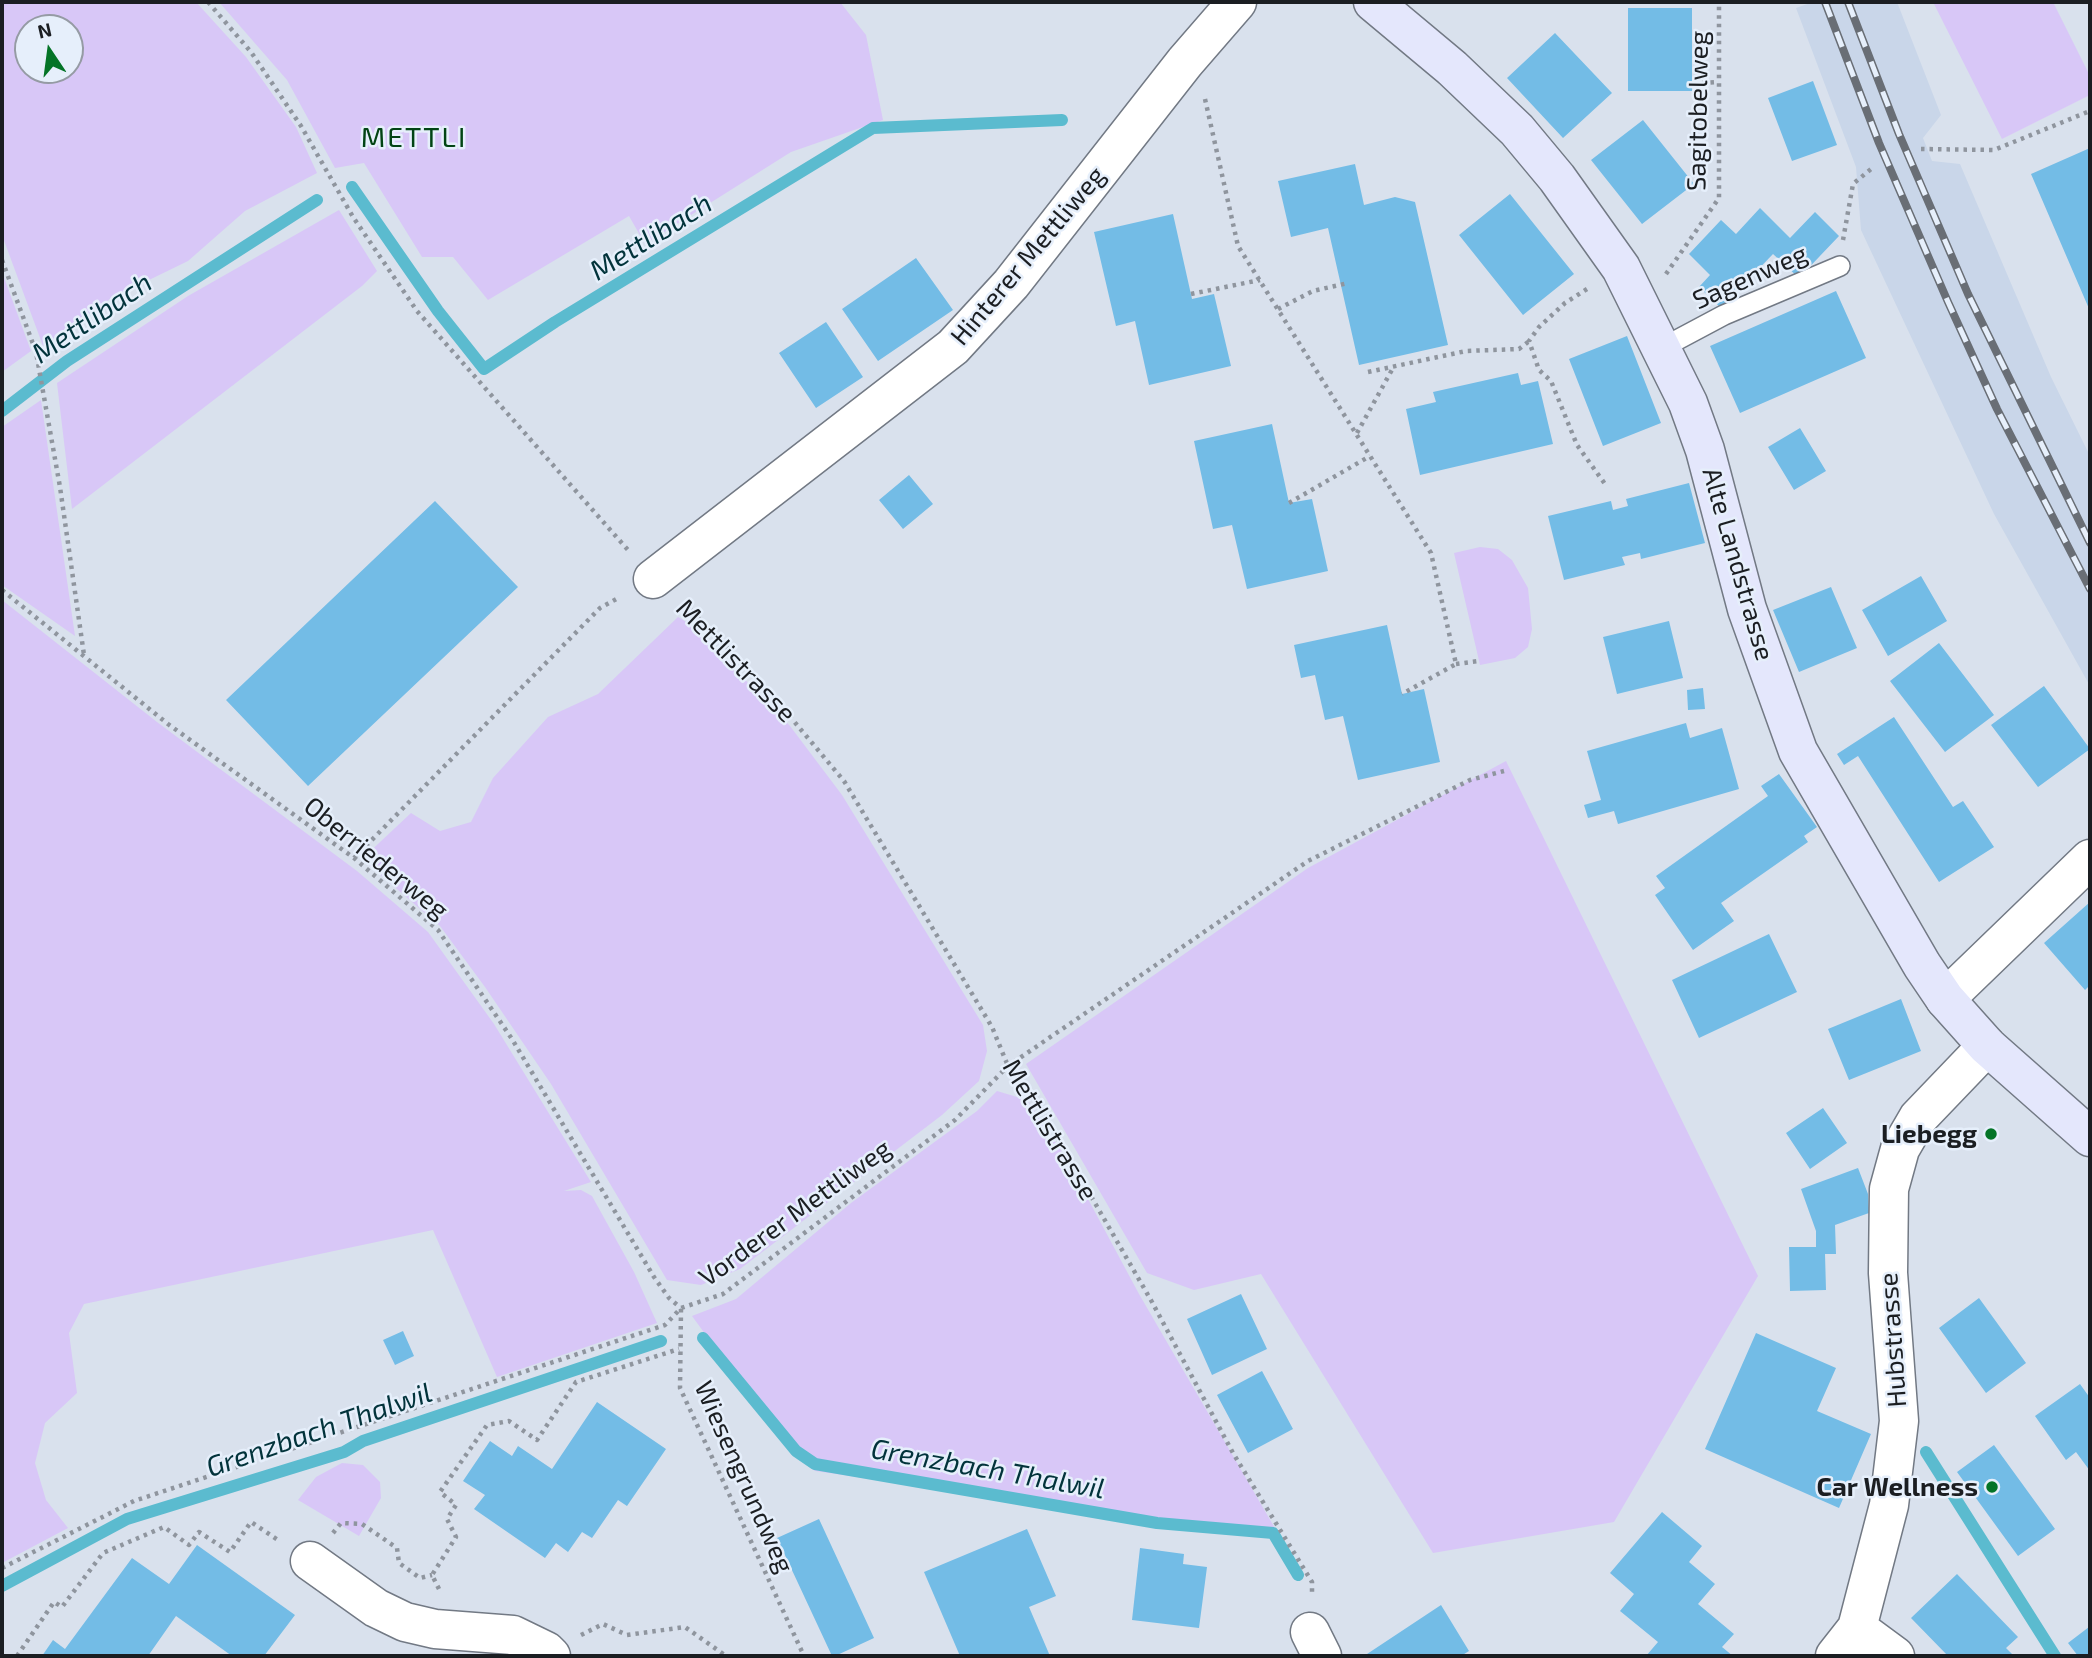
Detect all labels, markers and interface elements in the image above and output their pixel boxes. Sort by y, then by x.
north arrow [14,14,84,84]
text: N [35,17,54,43]
street label: Sagitobelweg [1681,31,1715,191]
district label: METTLI [362,121,466,155]
street label: Hinterer Mettliweg [944,160,1112,352]
water label: Mettlibach [584,186,718,288]
street label: Sagenweg [1688,238,1812,316]
water label: Mettlibach [26,266,158,370]
street label: Alte Landstrasse [1696,464,1780,664]
street label: Mettlistrasse [670,593,802,729]
street label: Oberriederweg [298,790,454,926]
street label: Mettlistrasse [996,1054,1104,1206]
place label: Liebegg [1881,1118,1977,1150]
marker: Liebegg [1983,1126,1999,1142]
street label: Vorderer Mettliweg [693,1133,897,1293]
street label: Hubstrasse [1873,1271,1913,1409]
water label: Grenzbach Thalwil [202,1376,436,1484]
street label: Wiesengrundweg [688,1376,800,1578]
water label: Grenzbach Thalwil [869,1432,1107,1506]
place label: Car Wellness [1817,1471,1978,1503]
marker: Car Wellness [1984,1479,2000,1495]

